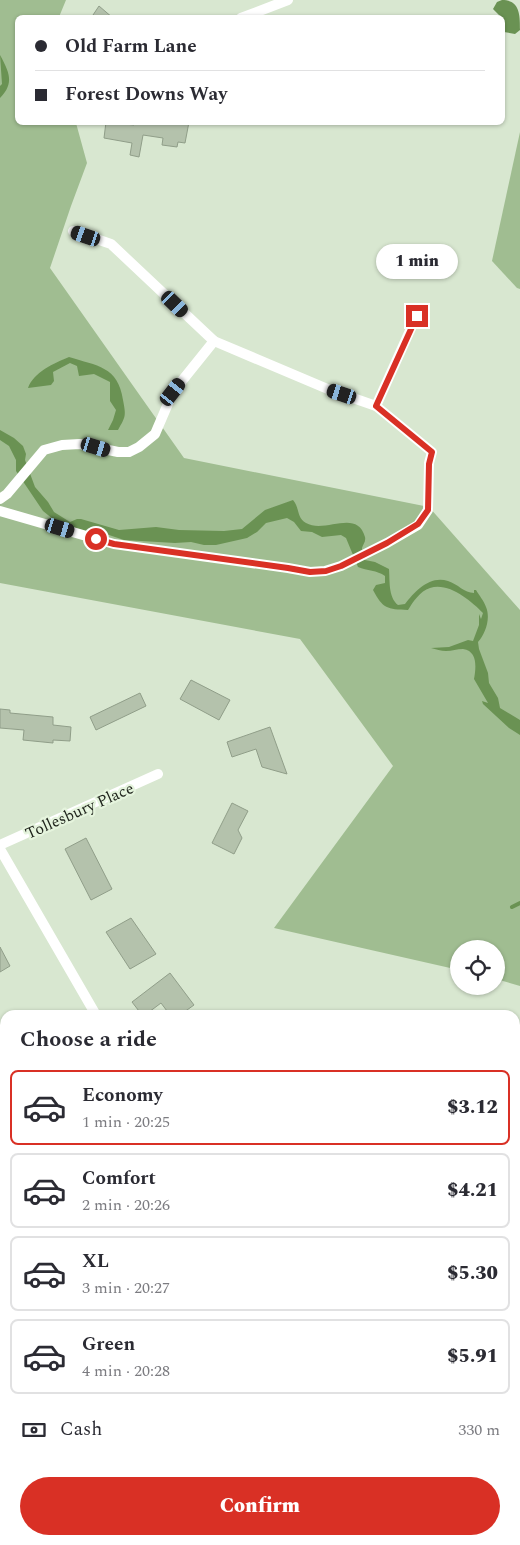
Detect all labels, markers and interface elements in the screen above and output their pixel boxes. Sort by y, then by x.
text: Old Farm Lane [65,32,197,61]
text: Forest Downs Way [65,80,227,109]
car [69,224,102,248]
callout: 1 min [376,244,458,278]
text: 1 min [395,249,439,273]
car [158,288,191,320]
route end [406,305,428,327]
car [157,376,188,408]
car [325,382,358,406]
car [79,435,112,459]
car [43,516,76,540]
route start [85,528,107,550]
street label: Tollesbury Place [21,776,138,846]
map controls [450,940,505,995]
button: locate [450,940,505,995]
text: Choose a ride [20,1023,157,1056]
text: Economy [82,1081,163,1110]
icon: car [22,1085,67,1130]
text: $3.12 [447,1093,498,1122]
text: 1 min · 20:25 [82,1110,170,1134]
text: Comfort [82,1164,156,1193]
icon: car [22,1168,67,1213]
text: $4.21 [447,1176,498,1205]
text: 2 min · 20:26 [82,1193,170,1217]
text: XL [82,1247,109,1276]
icon: car [22,1251,67,1296]
text: $5.30 [447,1259,498,1288]
text: 3 min · 20:27 [82,1276,170,1300]
text: Green [82,1330,135,1359]
icon: car [22,1334,67,1379]
text: $5.91 [447,1342,498,1371]
text: 4 min · 20:28 [82,1359,170,1383]
text: Cash [60,1415,102,1444]
icon: cash [20,1416,48,1444]
text: 330 m [458,1418,500,1442]
button: Confirm [20,1477,500,1535]

